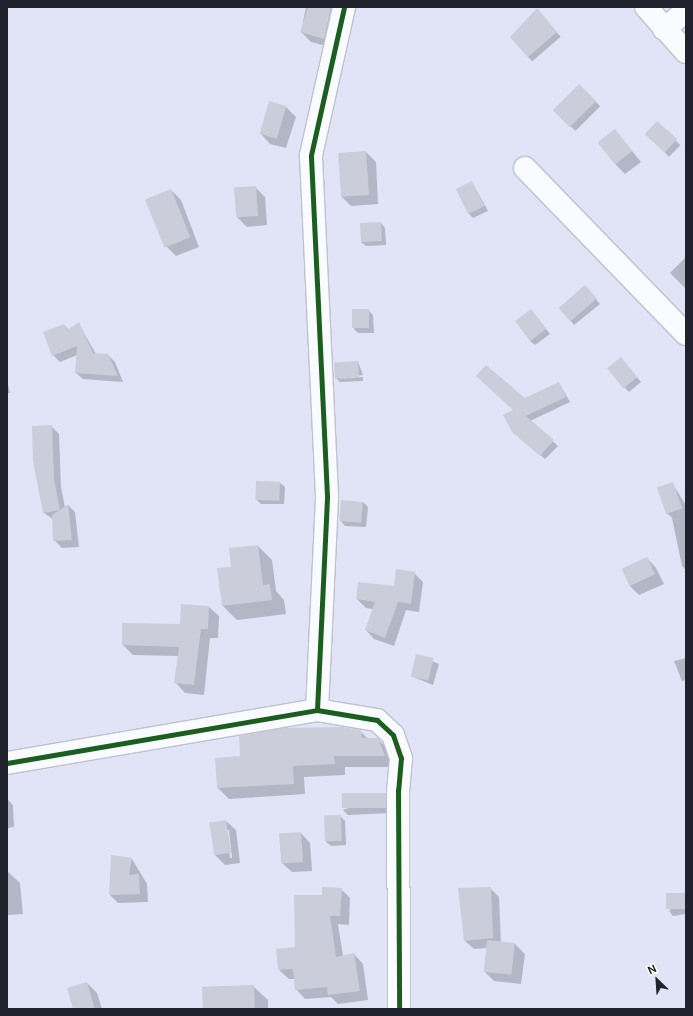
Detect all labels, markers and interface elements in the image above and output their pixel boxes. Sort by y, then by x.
north arrow [637,960,677,1000]
text: N [645,961,659,977]

